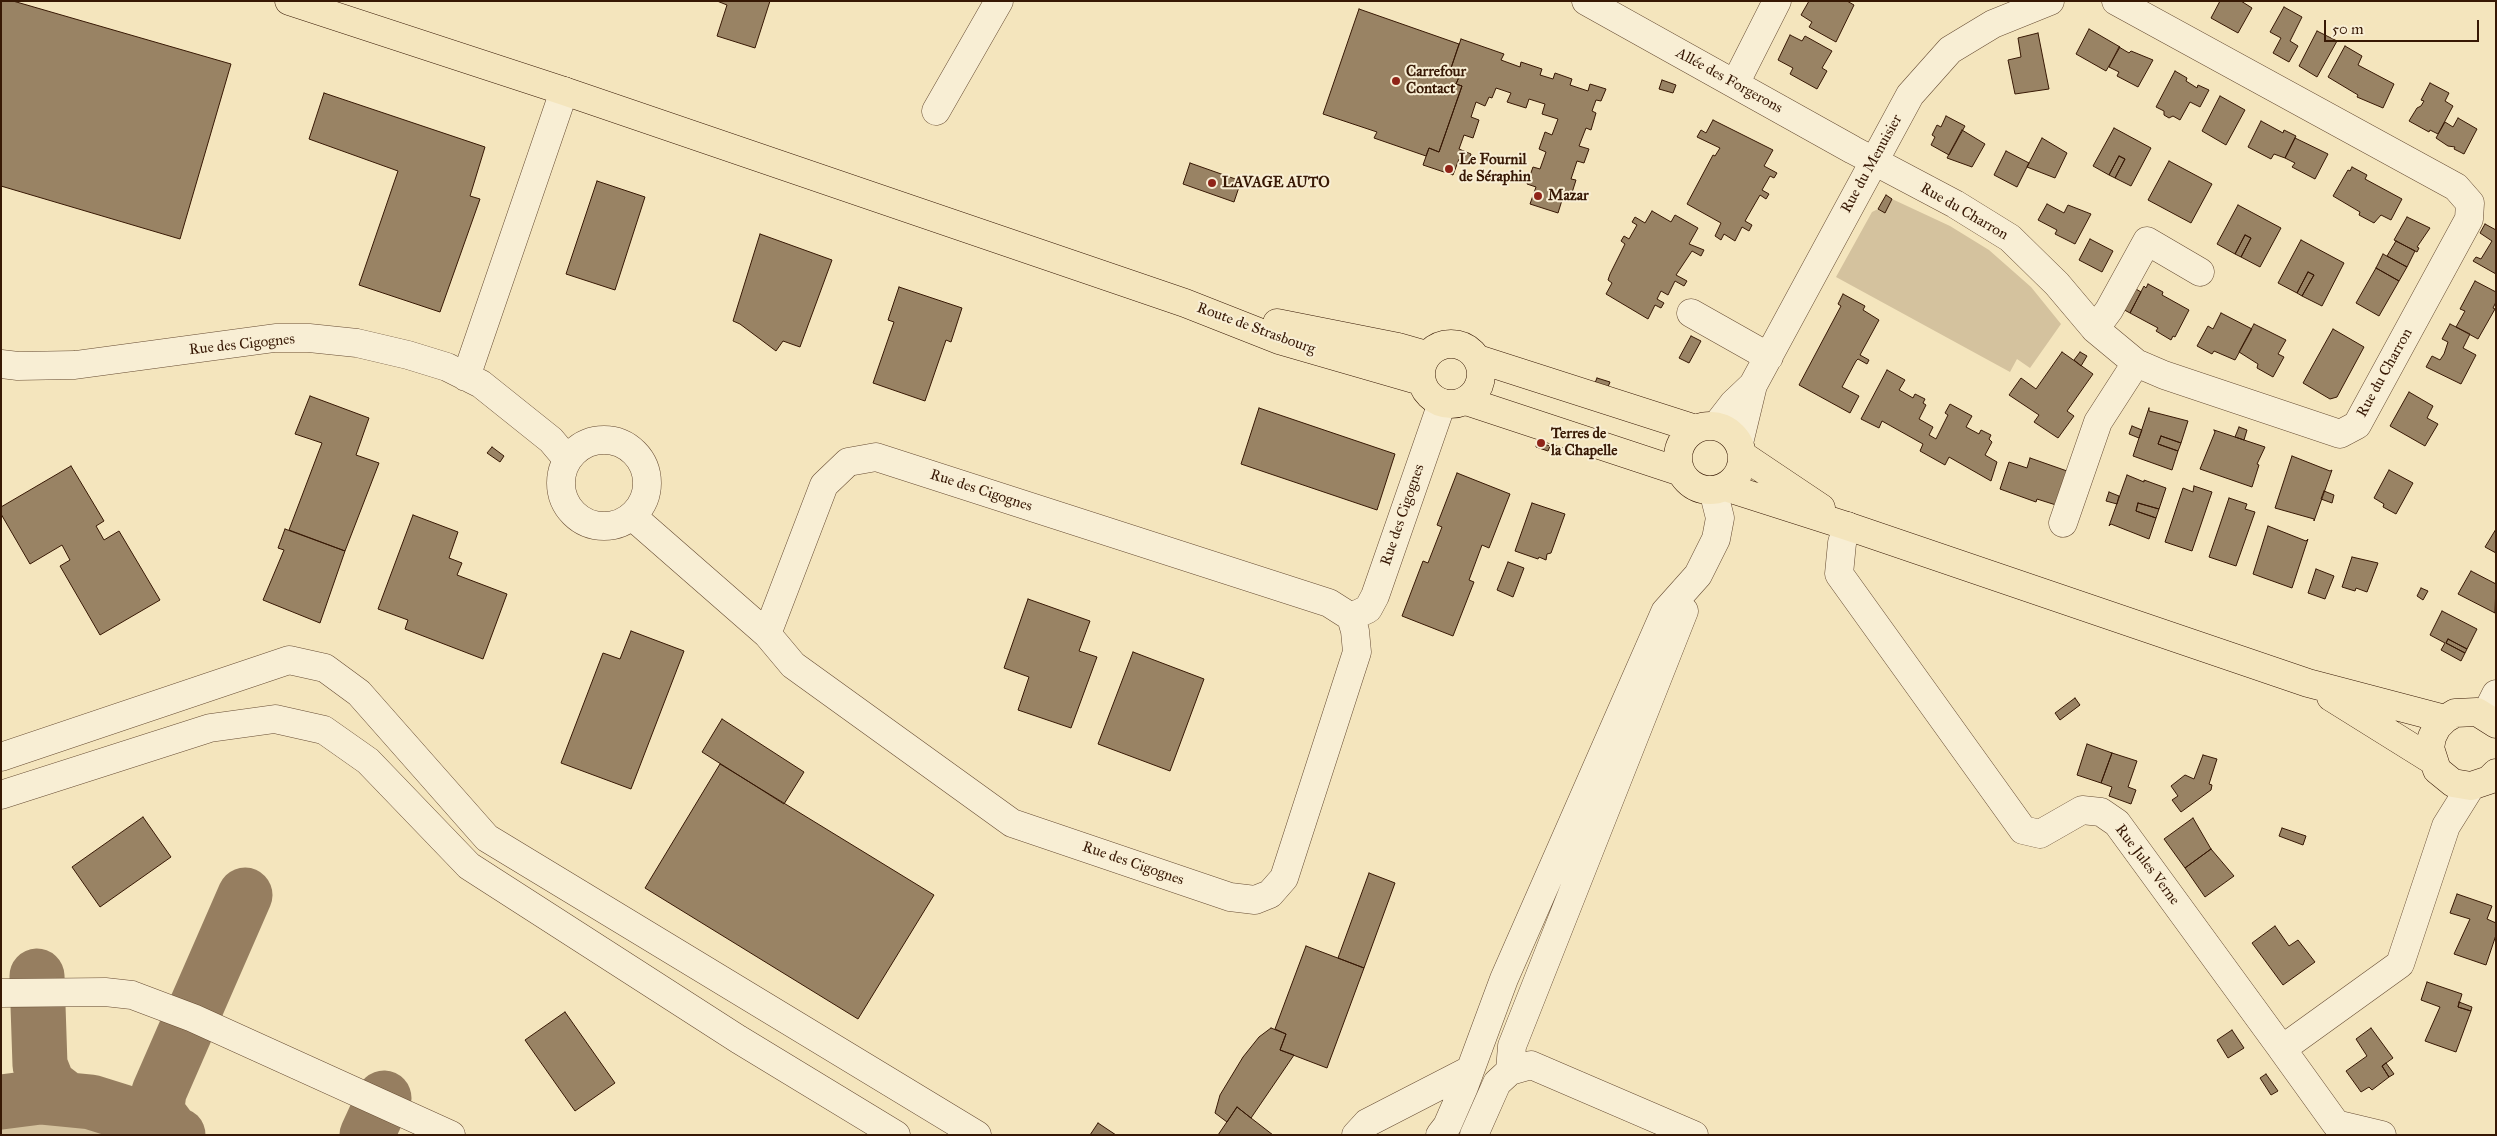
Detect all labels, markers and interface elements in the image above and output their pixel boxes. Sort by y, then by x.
scale bar [2327,10,2482,42]
text: 50 m [2332,20,2364,38]
street label: Allée des Forgerons [1673,44,1785,118]
place label: Carrefour Contact [1406,63,1466,98]
marker: Carrefour Contact [1390,75,1402,87]
street label: Rue du Menuisier [1838,112,1906,216]
place label: Le Fournil de Séraphin [1459,151,1531,186]
marker: Le Fournil de Séraphin [1443,163,1455,175]
place label: LAVAGE AUTO [1222,174,1330,192]
marker: LAVAGE AUTO [1206,177,1218,189]
street label: Rue du Charron [1917,180,2011,244]
place label: Mazar [1548,187,1589,205]
marker: Mazar [1532,190,1544,202]
street label: Route de Strasbourg [1194,299,1318,359]
street label: Rue du Charron [2353,326,2417,420]
street label: Rue des Cigognes [188,330,296,360]
place label: Terres de la Chapelle [1551,425,1618,460]
marker: Terres de la Chapelle [1535,437,1547,449]
street label: Rue des Cigognes [1377,462,1429,568]
street label: Rue des Cigognes [928,466,1034,516]
street label: Rue Jules Verne [2111,821,2183,909]
street label: Rue des Cigognes [1080,838,1186,890]

